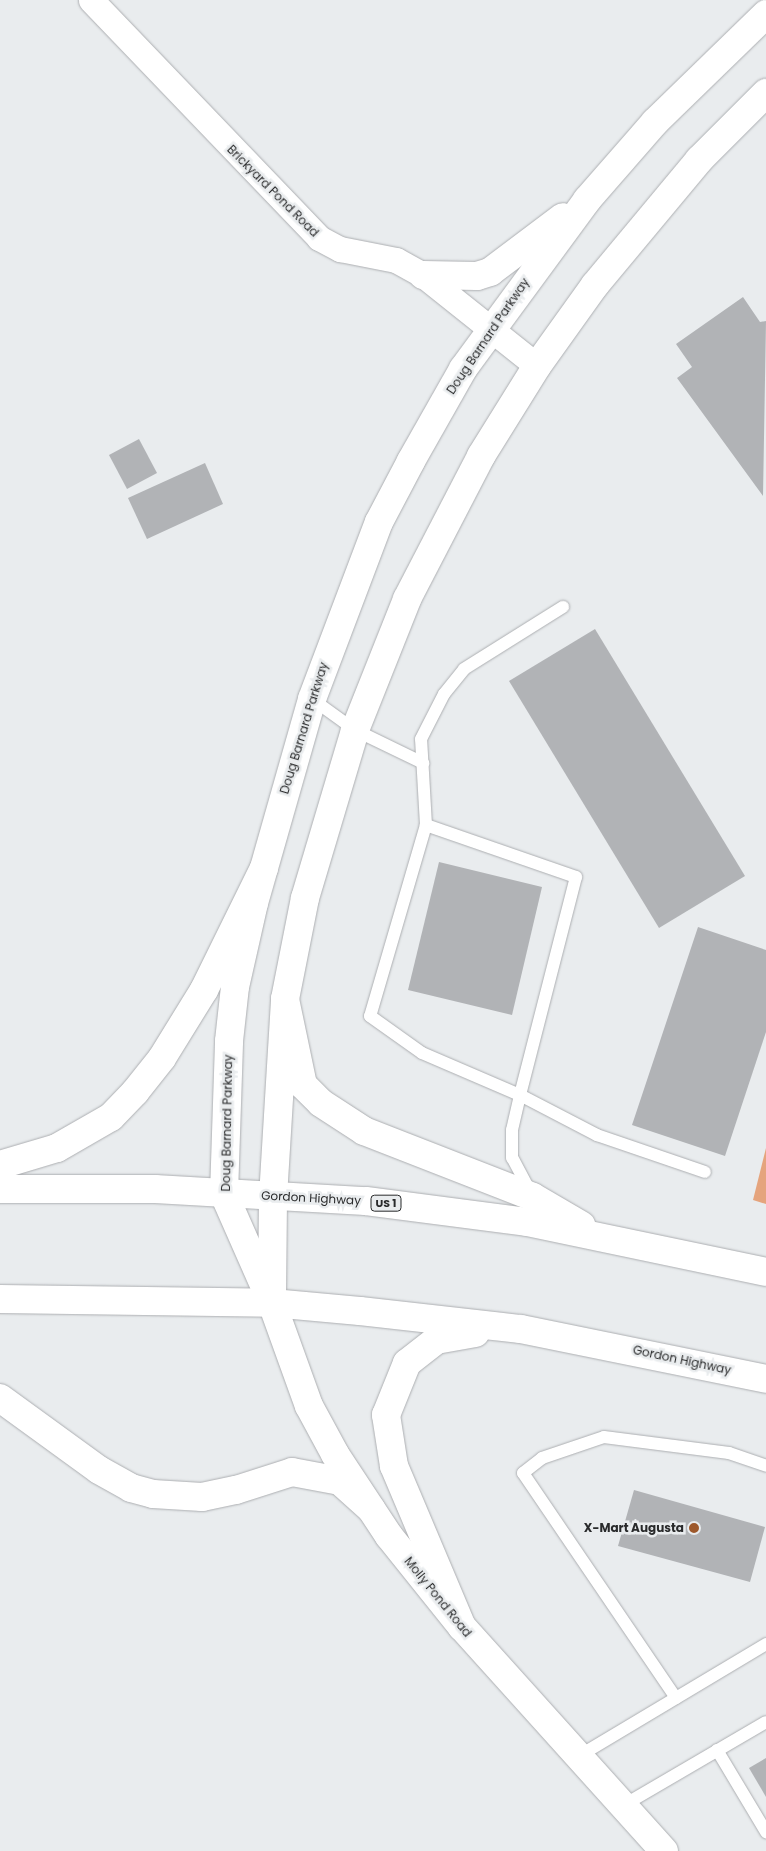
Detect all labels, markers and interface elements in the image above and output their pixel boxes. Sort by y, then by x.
street label: Brickyard Pond Road [224,142,322,240]
street label: Doug Barnard Parkway [444,275,532,397]
street label: Doug Barnard Parkway [277,660,331,796]
street label: Doug Barnard Parkway [219,1054,235,1192]
street label: Gordon Highway [261,1188,361,1208]
road number: US 1 [370,1194,402,1212]
street label: Gordon Highway [632,1343,732,1377]
place label: X-Mart Augusta [584,1521,684,1535]
marker: X-Mart Augusta [688,1522,700,1534]
street label: Molly Pond Road [401,1554,475,1640]

